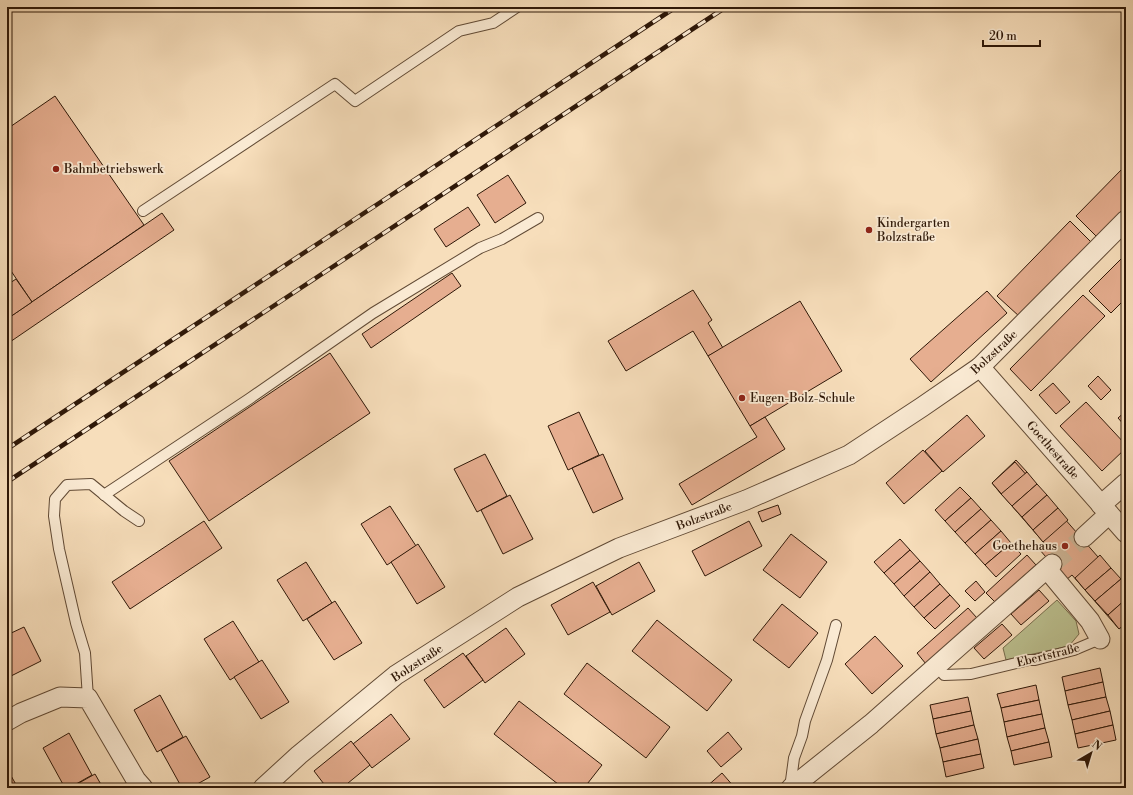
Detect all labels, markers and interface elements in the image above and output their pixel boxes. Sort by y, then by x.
scale bar [983,22,1040,48]
text: 20 m [989,29,1017,44]
place label: Bahnbetriebswerk [63,162,164,177]
marker: Bahnbetriebswerk [51,164,61,174]
place label: Kindergarten Bolzstraße [876,216,950,245]
marker: Kindergarten Bolzstraße [864,225,874,235]
street label: Bolzstraße [967,327,1021,378]
place label: Eugen-Bolz-Schule [750,391,855,406]
marker: Eugen-Bolz-Schule [737,393,747,403]
street label: Goethestraße [1023,418,1082,483]
street label: Bolzstraße [673,499,734,534]
place label: Goethehaus [992,539,1057,554]
marker: Goethehaus [1060,541,1070,551]
street label: Ebertstraße [1015,640,1081,671]
street label: Bolzstraße [388,641,446,686]
north arrow [1071,733,1111,773]
text: N [1089,738,1105,754]

